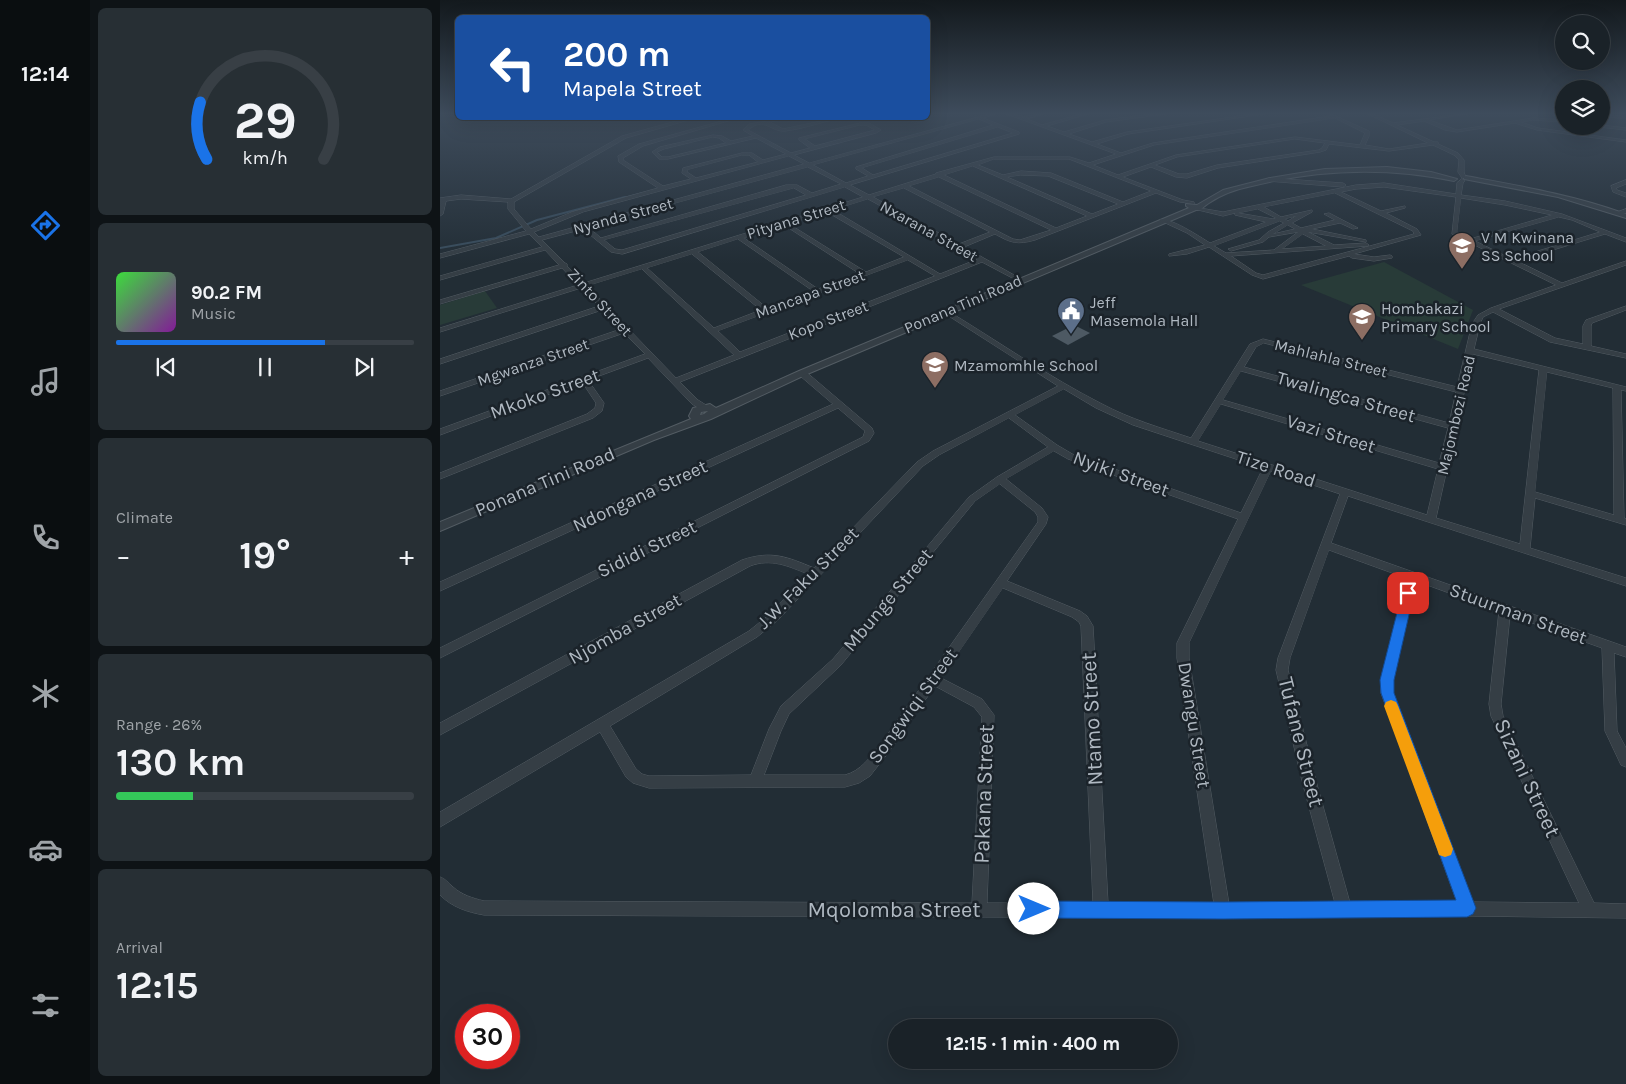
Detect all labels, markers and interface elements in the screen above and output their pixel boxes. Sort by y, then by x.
map controls [1555,15,1610,135]
button: search [1555,15,1610,70]
text: 200 m [563,34,671,75]
icon: left [480,35,545,100]
text: 12:14 [21,61,69,87]
text: Mapela Street [563,76,702,102]
button: layers [1555,80,1610,135]
text: 29 [233,90,297,151]
text: km/h [242,148,288,169]
street label: Nyanda Street [571,194,675,238]
street label: Pityana Street [744,195,848,243]
street label: Nxarana Street [877,196,981,266]
icon: directions [28,208,63,243]
place label: V M Kwinana SS School [1481,228,1574,265]
school or university icon: V M Kwinana SS School [1447,231,1477,270]
street label: Zinto Street [564,264,636,340]
street label: Mancapa Street [753,265,867,323]
street label: Ponana Tini Road [901,271,1025,337]
text: 90.2 FM [191,282,262,304]
place label: Jeff Masemola Hall [1090,293,1198,330]
street label: Kopo Street [785,296,871,344]
public building icon: Jeff Masemola Hall [1056,296,1086,335]
place label: Hombakazi Primary School [1381,299,1491,336]
school or university icon: Hombakazi Primary School [1347,302,1377,341]
text: Music [191,304,236,323]
street label: Mgwanza Street [475,334,591,390]
street label: Mahlahla Street [1272,335,1390,381]
school or university icon: Mzamomhle School [920,350,950,389]
icon: previous [152,353,180,381]
icon: pause [251,353,279,381]
icon: next [350,353,378,381]
street label: Majombozi Road [1433,353,1479,477]
place label: Mzamomhle School [954,356,1098,375]
icon: music [28,364,63,399]
street label: Mkoko Street [487,364,603,424]
street label: Twalingca Street [1274,367,1418,427]
street label: Vazi Street [1284,410,1378,458]
street label: Ponana Tini Road [472,443,618,521]
street label: Nyiki Street [1070,446,1172,502]
street label: Tize Road [1234,446,1318,492]
street label: Ndongana Street [569,455,711,537]
text: Climate [116,508,173,527]
street label: Sididi Street [594,516,700,582]
icon: phone [28,520,63,555]
street label: J.W. Faku Street [753,523,863,633]
text: 19° [239,533,291,578]
text: − [116,539,131,572]
text: + [399,539,414,572]
street label: Mbunge Street [839,544,937,656]
pin [1387,572,1429,614]
icon: arrive [1394,579,1422,607]
street label: Stuurman Street [1446,579,1590,649]
street label: Njomba Street [565,589,685,669]
street label: Songwiqi Street [864,644,962,768]
street label: Ntamo Street [1076,652,1108,786]
street label: Dwangu Street [1173,660,1215,790]
street label: Tufane Street [1272,674,1330,810]
icon: climate [28,676,63,711]
text: Range · 26% [116,715,202,734]
street label: Sizani Street [1488,715,1566,841]
street label: Pakana Street [969,724,999,864]
text: 130 km [116,740,245,785]
icon: car [28,832,63,867]
position arrow [1007,882,1059,934]
street label: Mqolomba Street [807,897,981,923]
text: Arrival [116,938,163,957]
text: 12:15 [116,963,198,1008]
icon: filters [28,988,63,1023]
speed limit sign: 30 [455,1004,520,1069]
text: 12:15 · 1 min · 400 m [946,1033,1120,1055]

